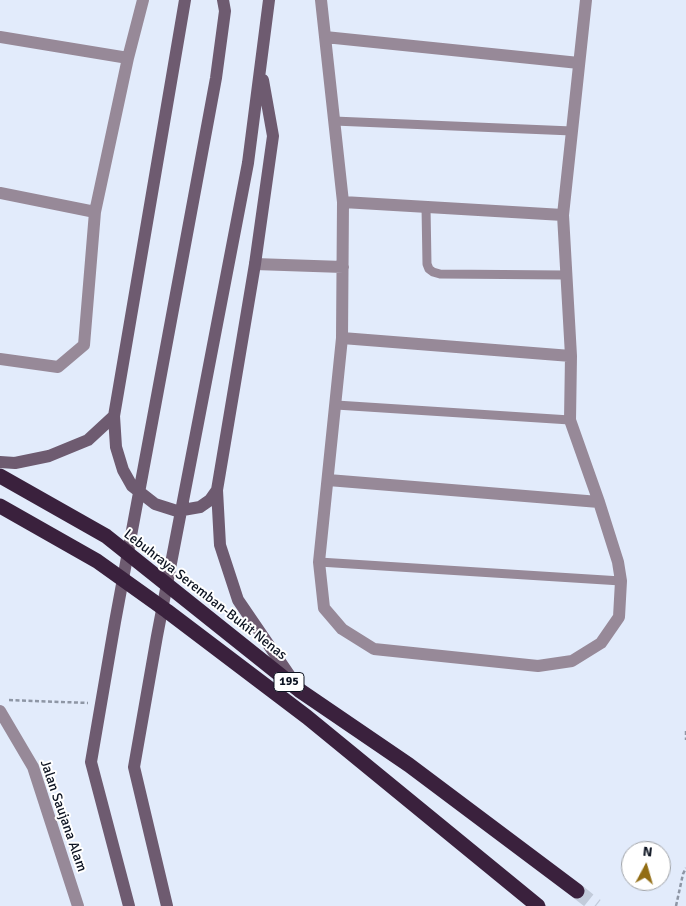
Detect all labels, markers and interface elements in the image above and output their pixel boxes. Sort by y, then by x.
street label: Lebuhraya Seremban-Bukit Nenas [120,526,290,664]
road number: 195 [274,672,304,692]
street label: Jalan Saujana Alam [36,758,90,874]
north arrow [621,841,671,891]
text: N [642,843,653,861]

